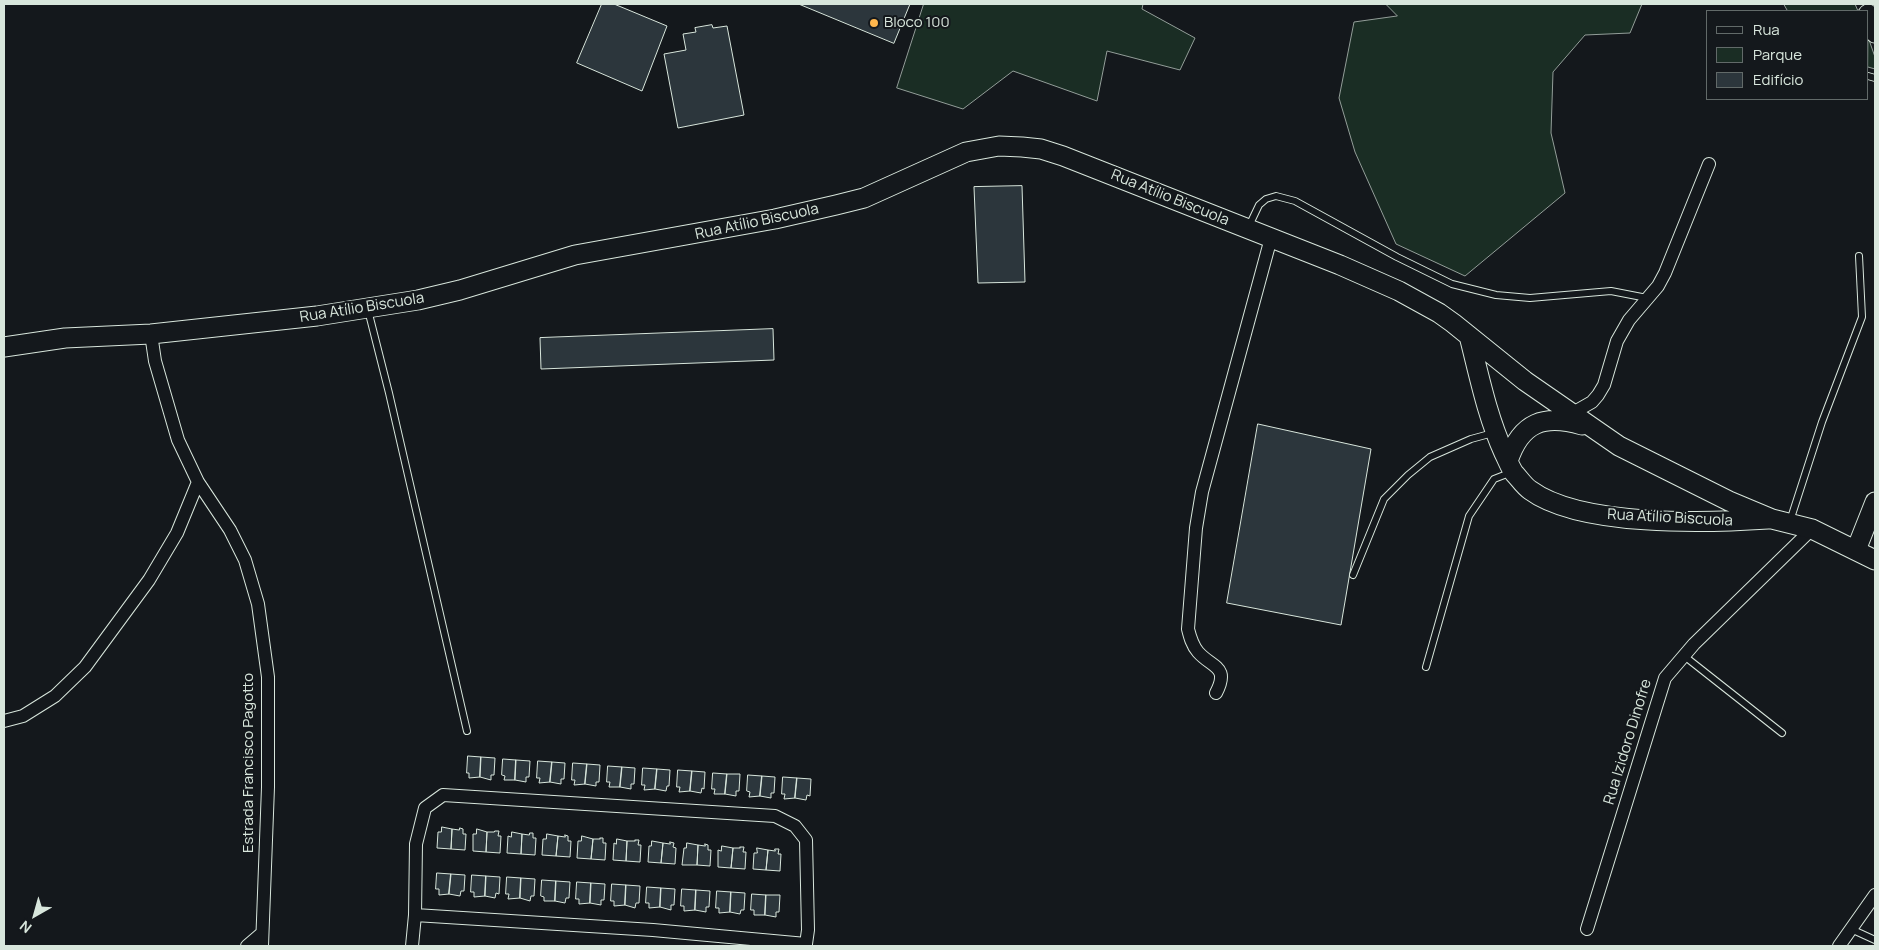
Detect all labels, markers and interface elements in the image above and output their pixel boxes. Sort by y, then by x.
legend [1706,10,1869,100]
place label: Bloco 100 [884,14,950,32]
marker: Bloco 100 [868,17,880,29]
text: Rua [1753,19,1780,40]
text: Parque [1753,44,1802,65]
text: Edifício [1753,69,1803,90]
street label: Rua Atílio Biscuola [1108,166,1232,230]
street label: Rua Atílio Biscuola [694,200,820,244]
street label: Rua Atílio Biscuola [298,289,426,327]
street label: Rua Atílio Biscuola [1607,506,1733,530]
street label: Estrada Francisco Pagotto [240,673,258,853]
street label: Rua Izidoro Dinofre [1600,677,1656,807]
north arrow [10,890,60,940]
text: N [16,917,35,938]

